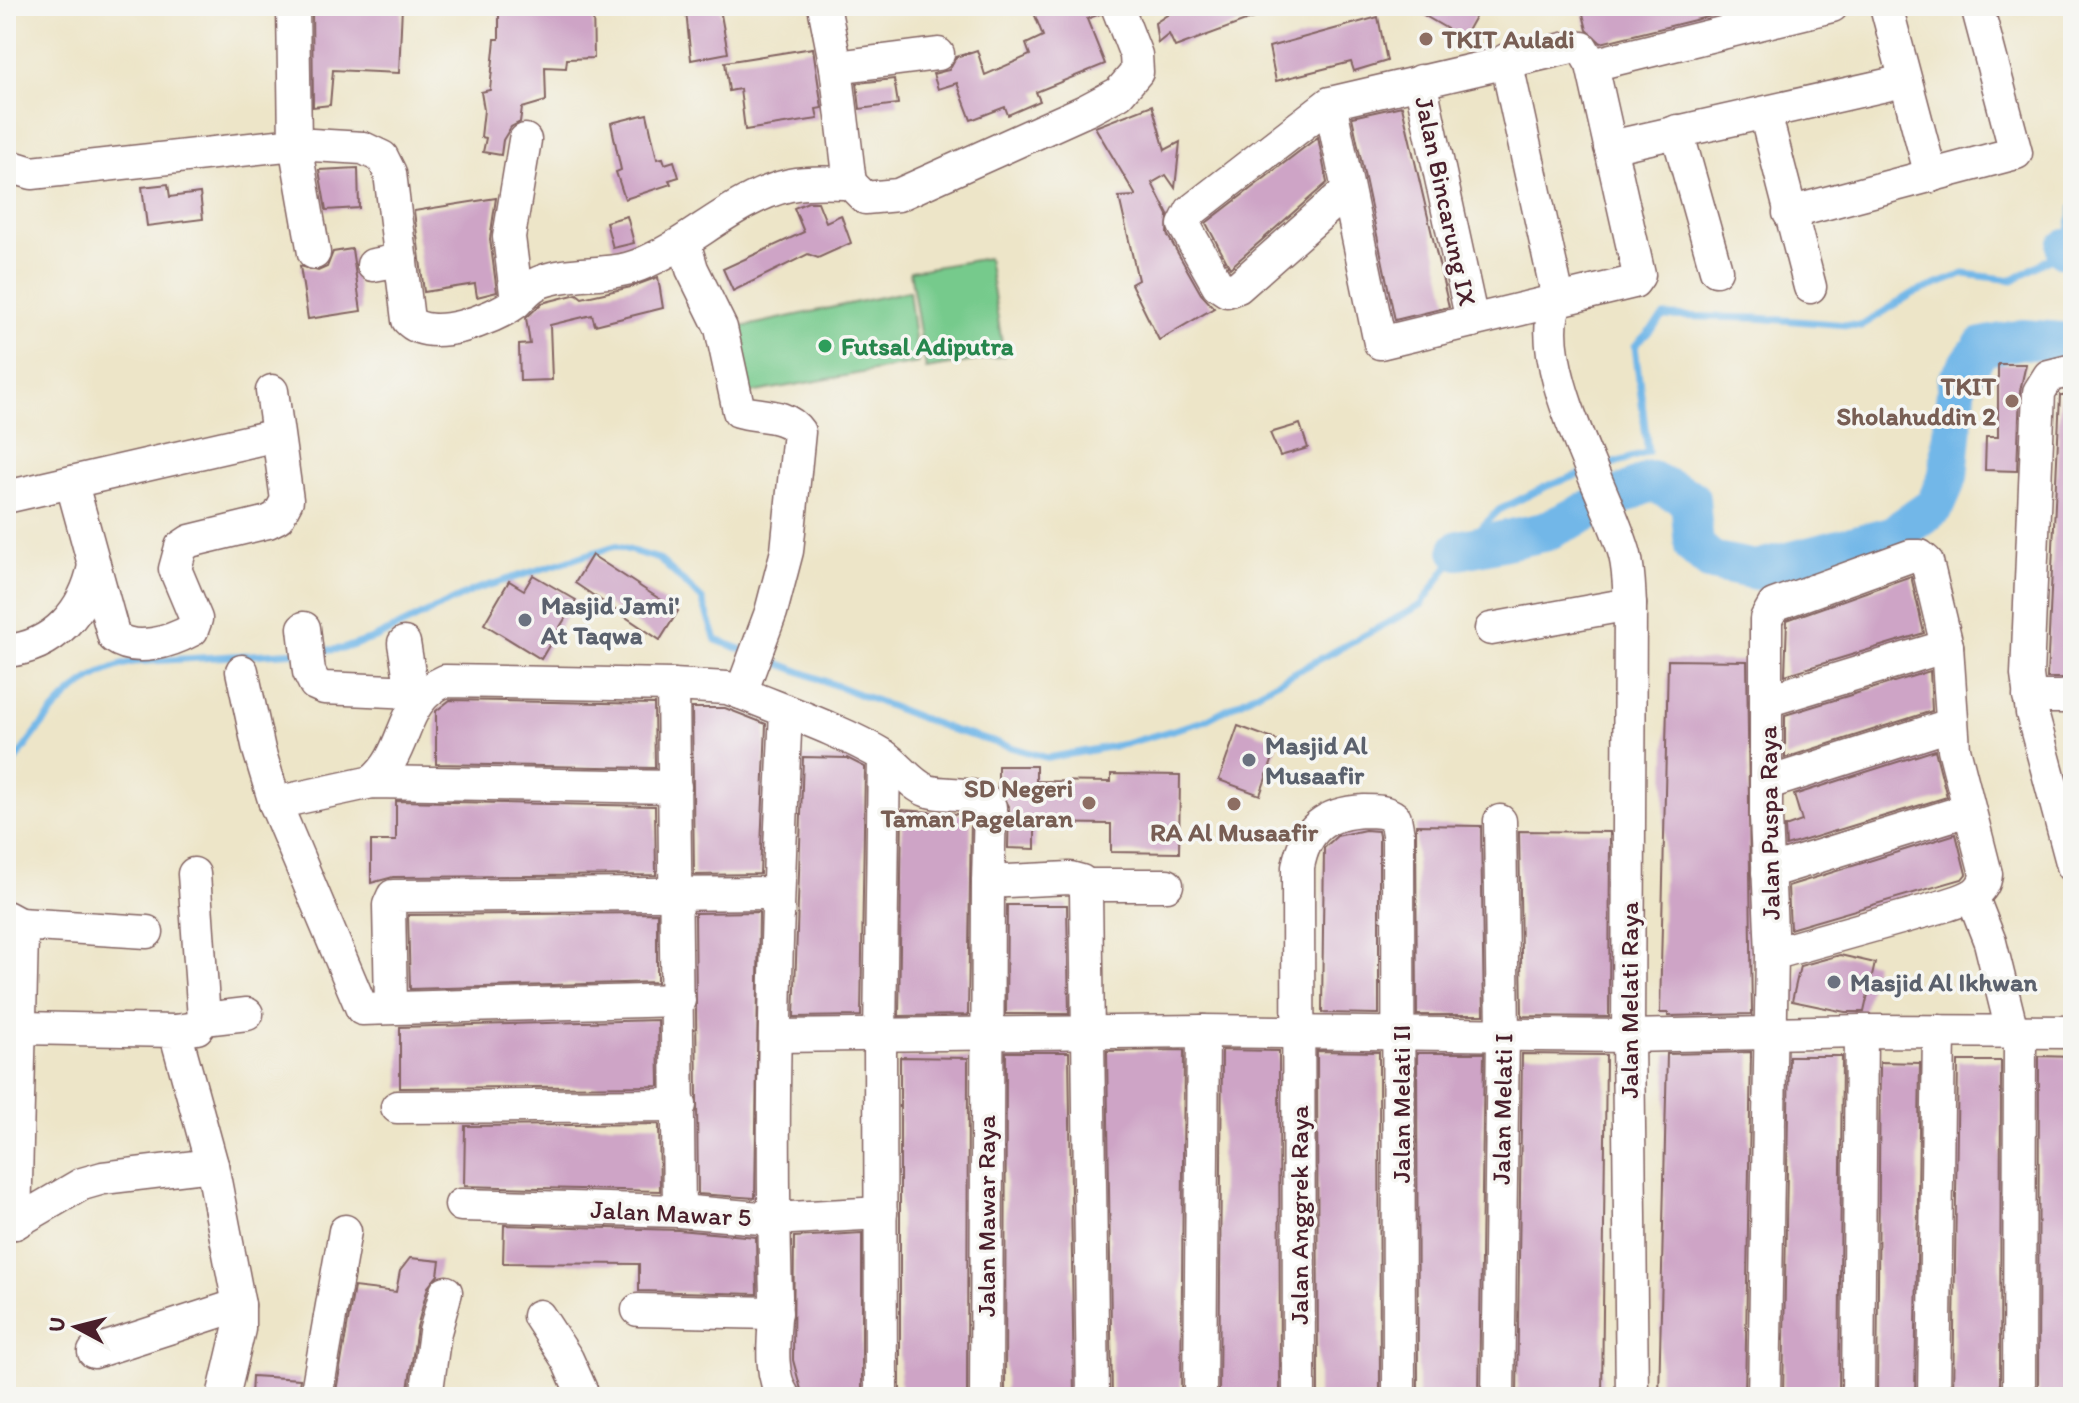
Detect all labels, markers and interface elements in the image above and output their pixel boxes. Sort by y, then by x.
place label: TKIT Auladi [1441,23,1575,55]
marker: TKIT Auladi [1417,30,1435,48]
street label: Jalan Bincarung IX [1408,93,1484,309]
place label: Futsal Adiputra [841,330,1014,362]
marker: Futsal Adiputra [816,337,834,355]
place label: TKIT Sholahuddin 2 [1836,370,1996,432]
marker: TKIT Sholahuddin 2 [2003,392,2021,410]
place label: Masjid Jami' At Taqwa [540,589,679,651]
marker: Masjid Jami' At Taqwa [516,611,534,629]
street label: Jalan Puspa Raya [1751,725,1787,920]
place label: Masjid Al Musaafir [1265,729,1368,791]
marker: Masjid Al Musaafir [1240,751,1258,769]
place label: SD Negeri Taman Pagelaran [880,772,1073,834]
marker: SD Negeri Taman Pagelaran [1080,794,1098,812]
marker: RA Al Musaafir [1225,795,1243,813]
place label: RA Al Musaafir [1150,816,1319,848]
street label: Jalan Melati Raya [1613,901,1645,1099]
place label: Masjid Al Ikhwan [1850,966,2037,998]
marker: Masjid Al Ikhwan [1825,973,1843,991]
street label: Jalan Melati II [1385,1025,1417,1183]
street label: Jalan Melati I [1485,1033,1519,1185]
street label: Jalan Anggrek Raya [1283,1105,1315,1325]
street label: Jalan Mawar Raya [970,1115,1002,1317]
street label: Jalan Mawar 5 [590,1193,752,1233]
north arrow [36,1287,116,1367]
text: U [42,1316,71,1334]

